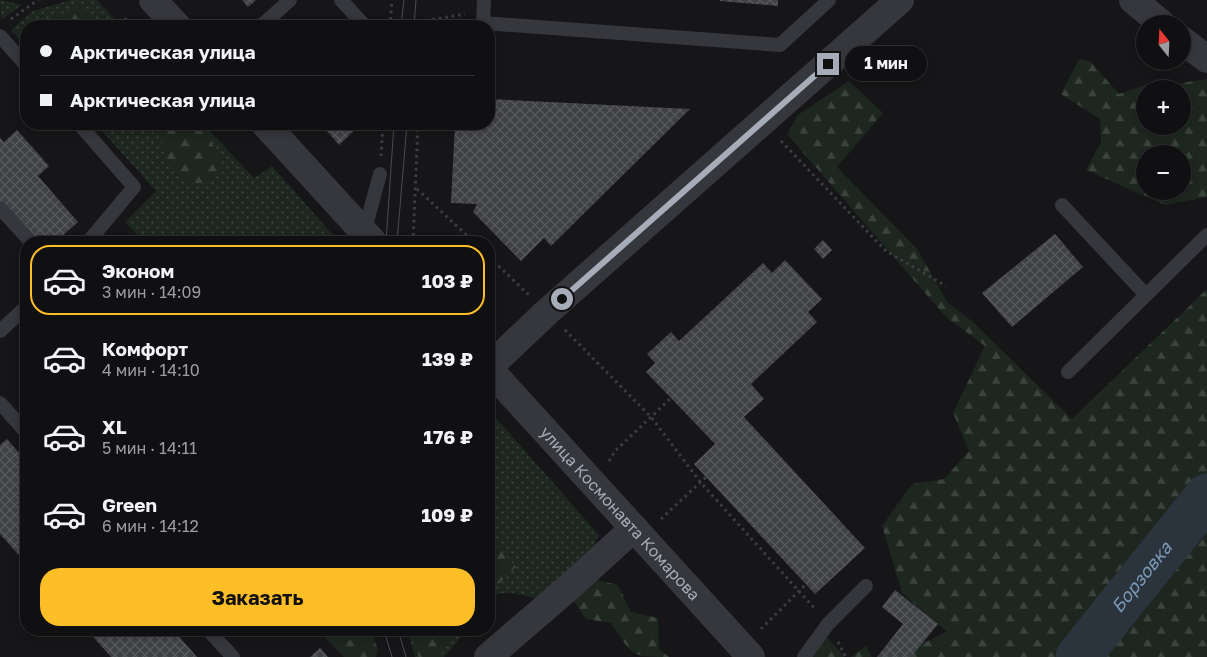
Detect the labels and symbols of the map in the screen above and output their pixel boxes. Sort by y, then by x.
north arrow [1136,15,1191,70]
callout: 1 мин [846,46,928,82]
route end [817,53,839,75]
route start [551,288,573,310]
street label: улица Космонавта Комарова [536,422,704,604]
water label: Борзовка [1106,536,1177,617]

